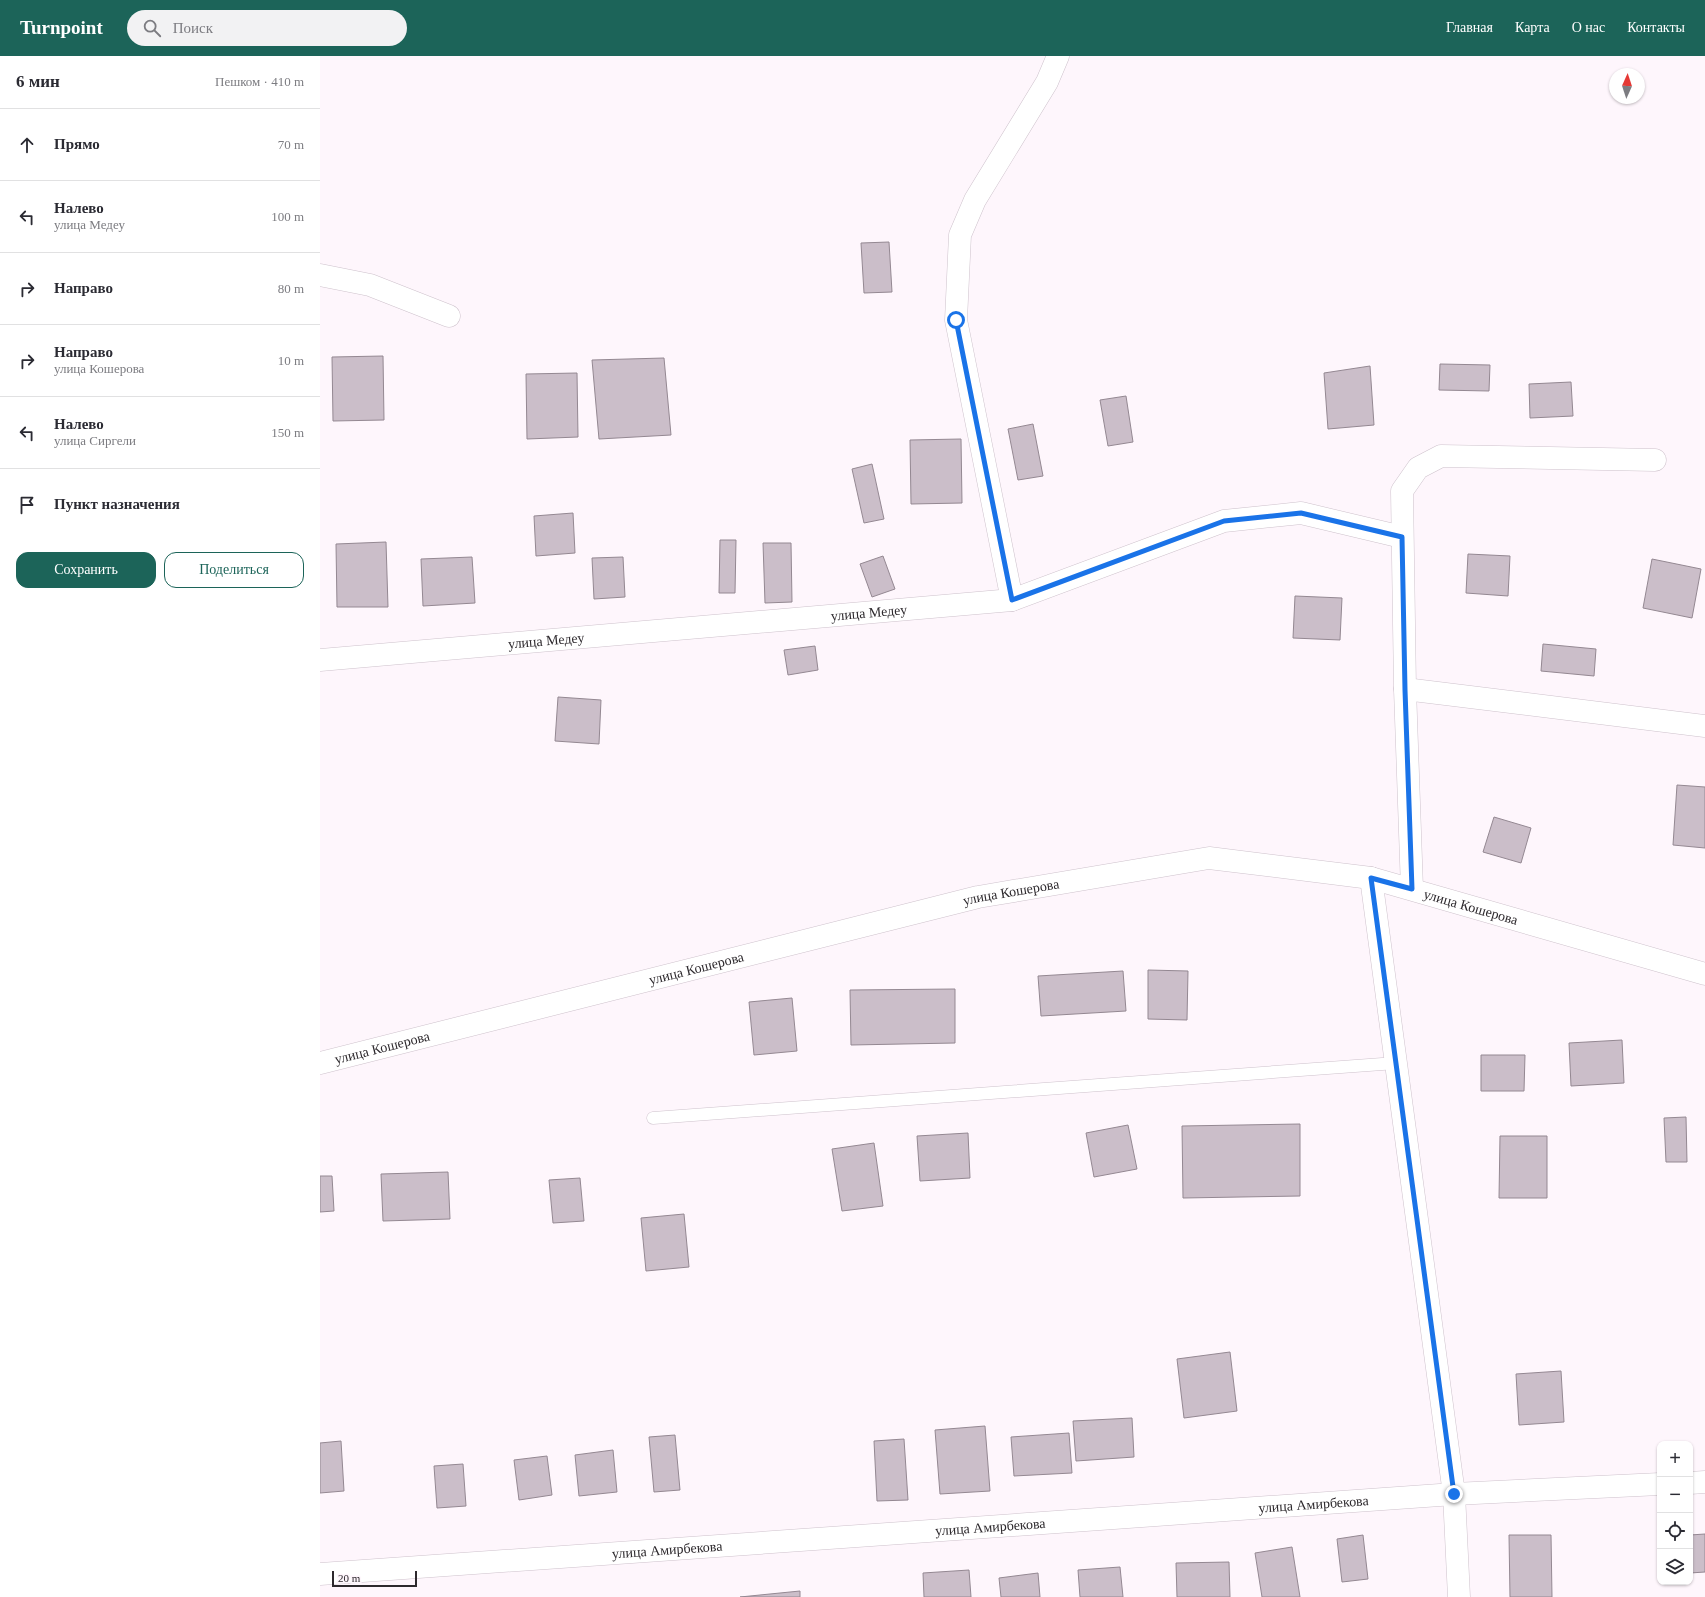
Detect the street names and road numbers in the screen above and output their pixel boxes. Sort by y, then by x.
street label: улица Медеу [830,602,908,624]
street label: улица Медеу [507,630,585,652]
street label: улица Кошерова [961,876,1061,909]
street label: улица Кошерова [1422,887,1520,928]
street label: улица Кошерова [647,949,746,988]
street label: улица Кошерова [333,1028,432,1067]
street label: улица Амирбекова [1258,1493,1370,1516]
street label: улица Амирбекова [935,1516,1047,1539]
street label: улица Амирбекова [612,1539,724,1561]

